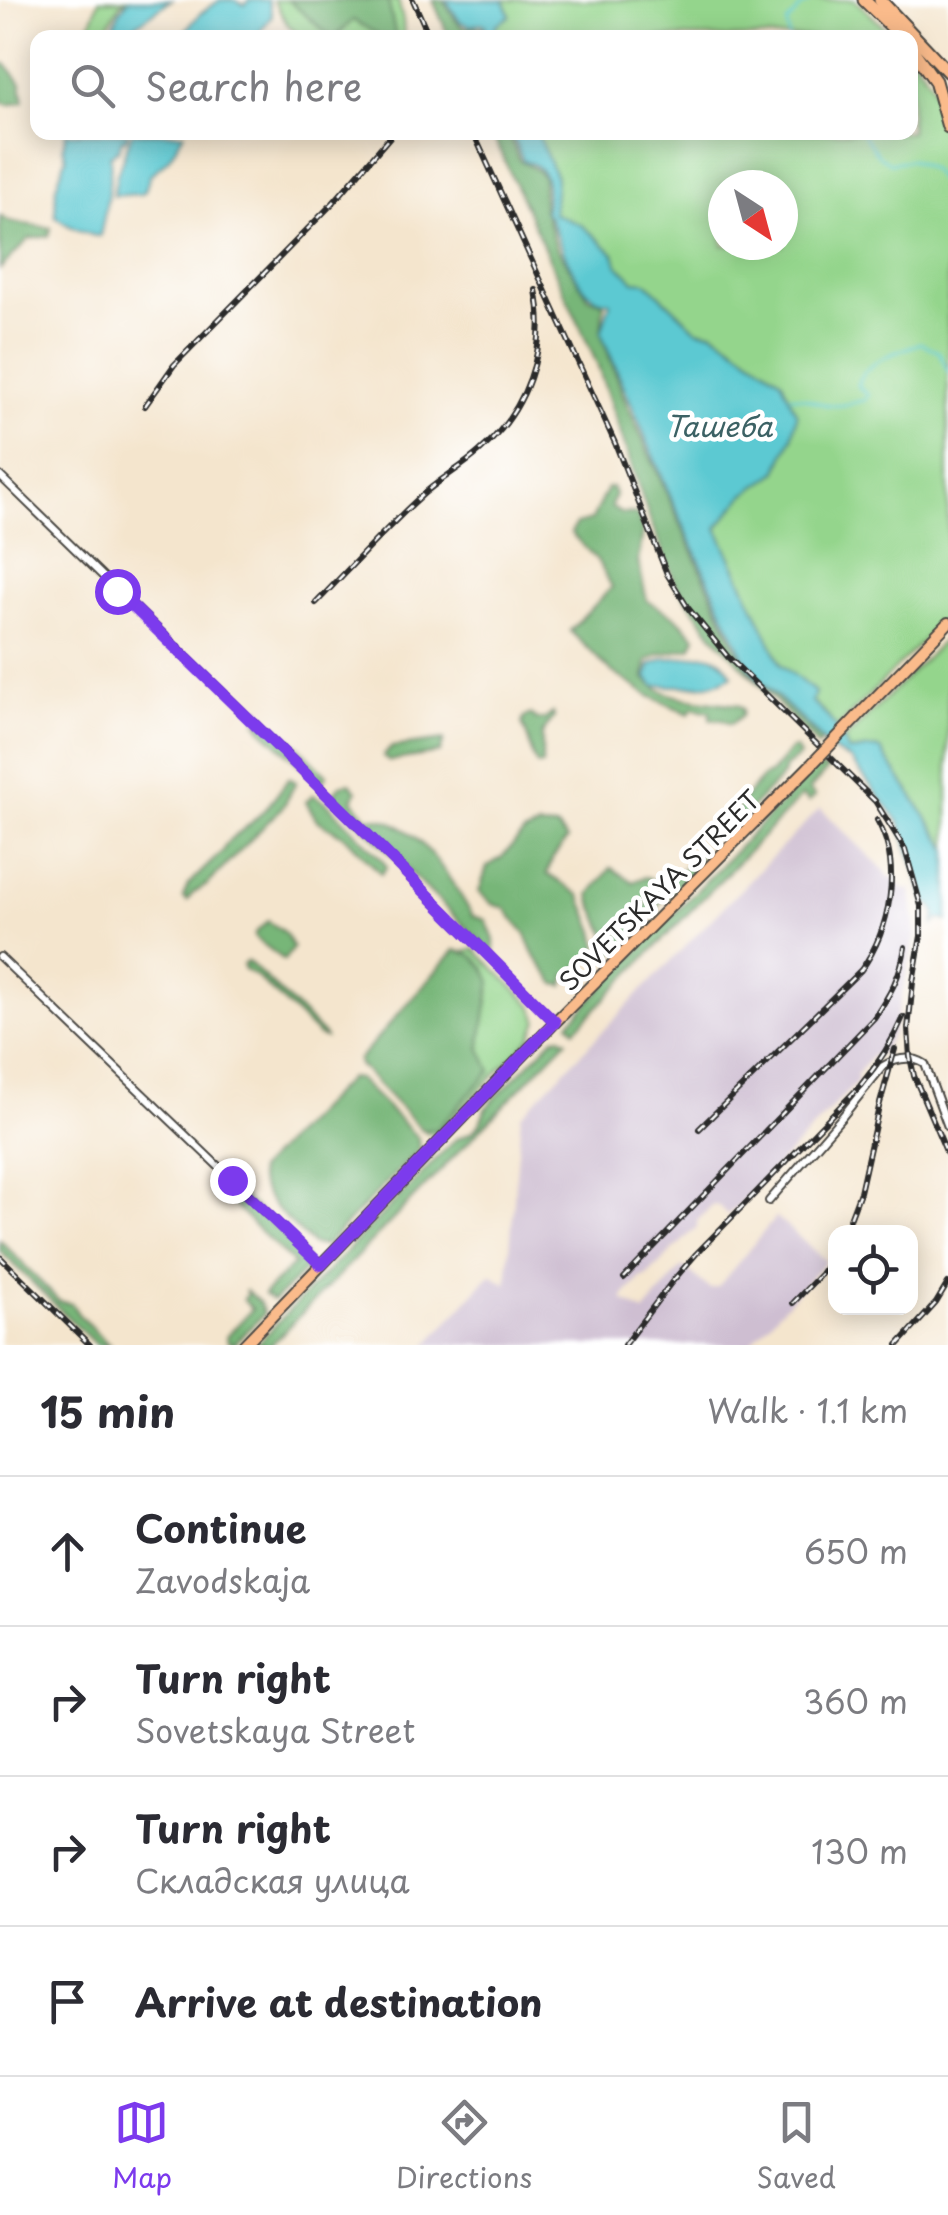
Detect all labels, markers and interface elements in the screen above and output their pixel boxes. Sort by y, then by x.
search box [30,30,918,140]
text: Search here [145,57,362,114]
icon: search [65,58,120,113]
north arrow [708,170,798,260]
water label: Ташеба [666,404,773,447]
route start [95,569,141,615]
street label: SOVETSKAYA STREET [550,781,768,999]
route end [210,1158,256,1204]
map controls [828,1225,918,1315]
button: locate [828,1225,918,1315]
text: 15 min [40,1379,175,1442]
text: Walk · 1.1 km [707,1386,908,1434]
text: Continue [135,1499,306,1556]
icon: ahead [40,1524,95,1579]
text: 650 m [804,1527,908,1575]
text: Zavodskaja [135,1556,310,1604]
text: Turn right [135,1649,331,1706]
icon: right [40,1674,95,1729]
text: 360 m [803,1677,908,1725]
text: Sovetskaya Street [135,1706,415,1754]
text: Turn right [135,1799,331,1856]
icon: right [40,1824,95,1879]
text: 130 m [811,1827,908,1875]
text: Складская улица [135,1856,410,1904]
text: Arrive at destination [135,1973,543,2030]
icon: arrive [40,1974,95,2029]
tab: Map [112,2095,172,2198]
tab: Directions [396,2095,532,2198]
tab: Saved [756,2095,836,2198]

